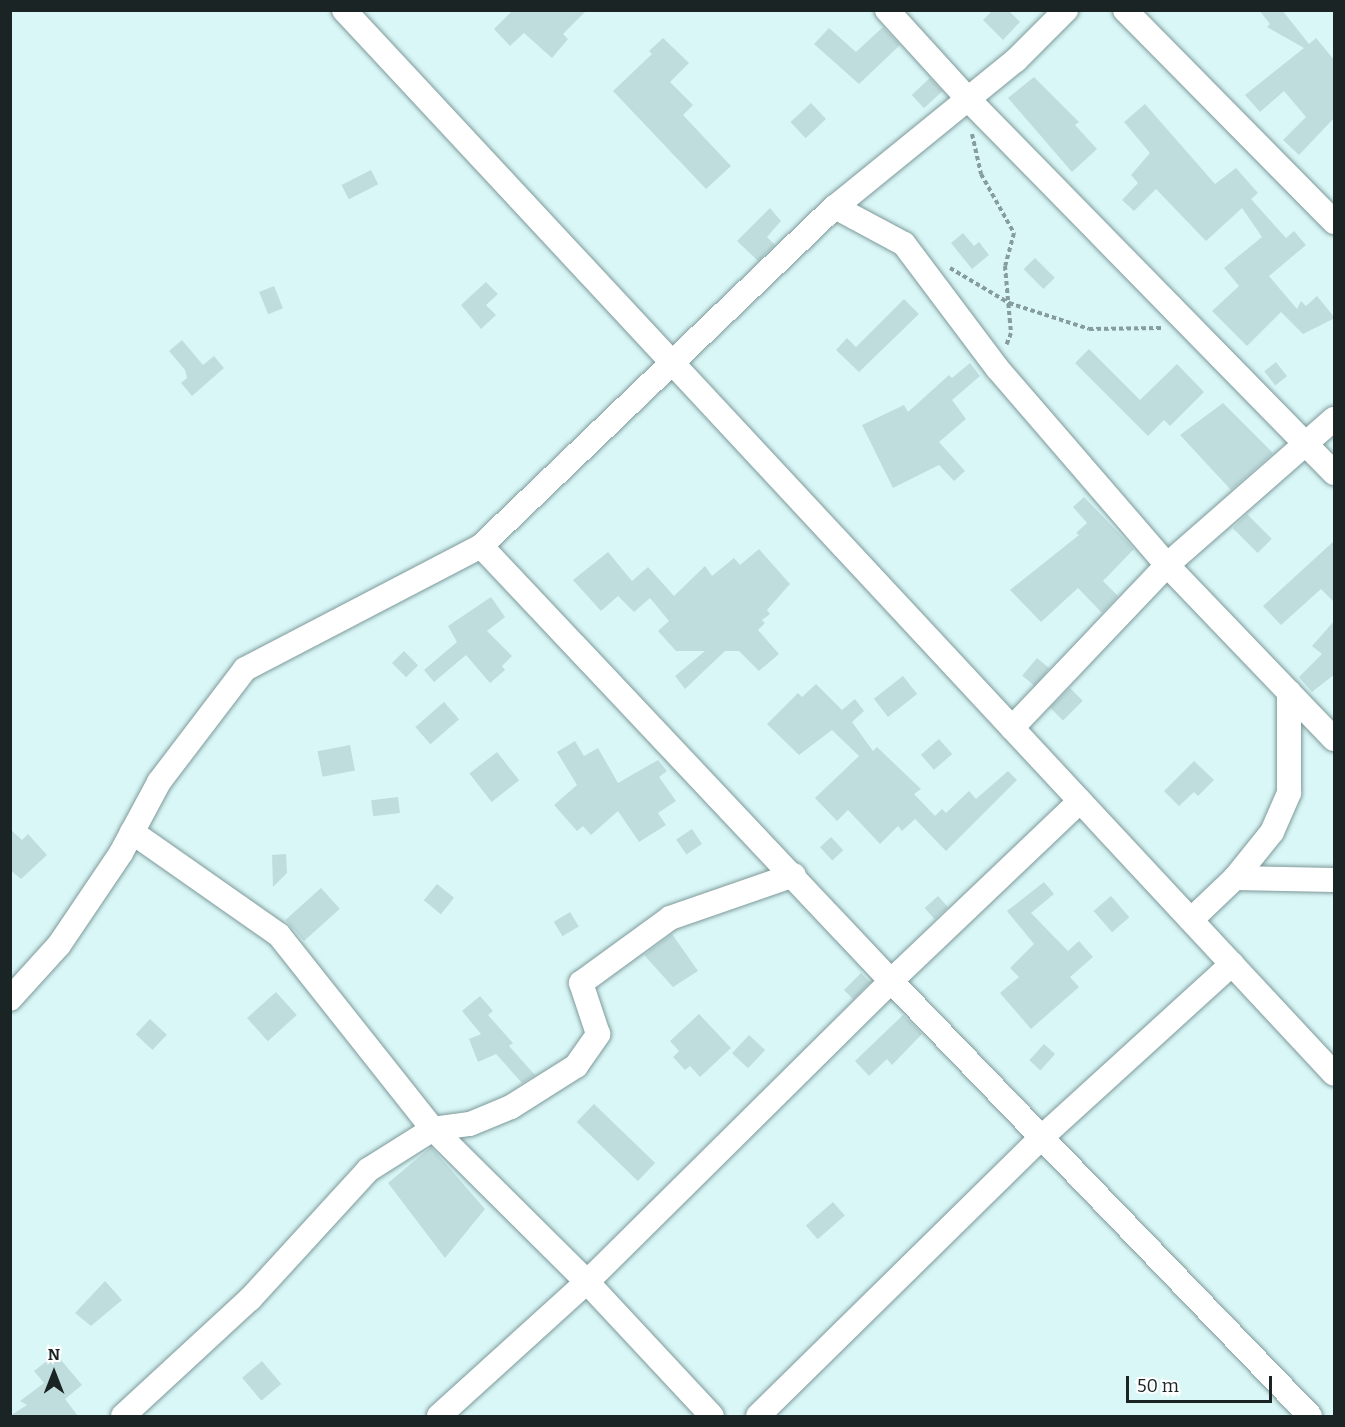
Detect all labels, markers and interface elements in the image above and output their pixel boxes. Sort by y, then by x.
north arrow [24,1343,84,1403]
text: N [48,1345,60,1364]
scale bar [1129,1364,1274,1402]
text: 50 m [1137,1375,1179,1397]

